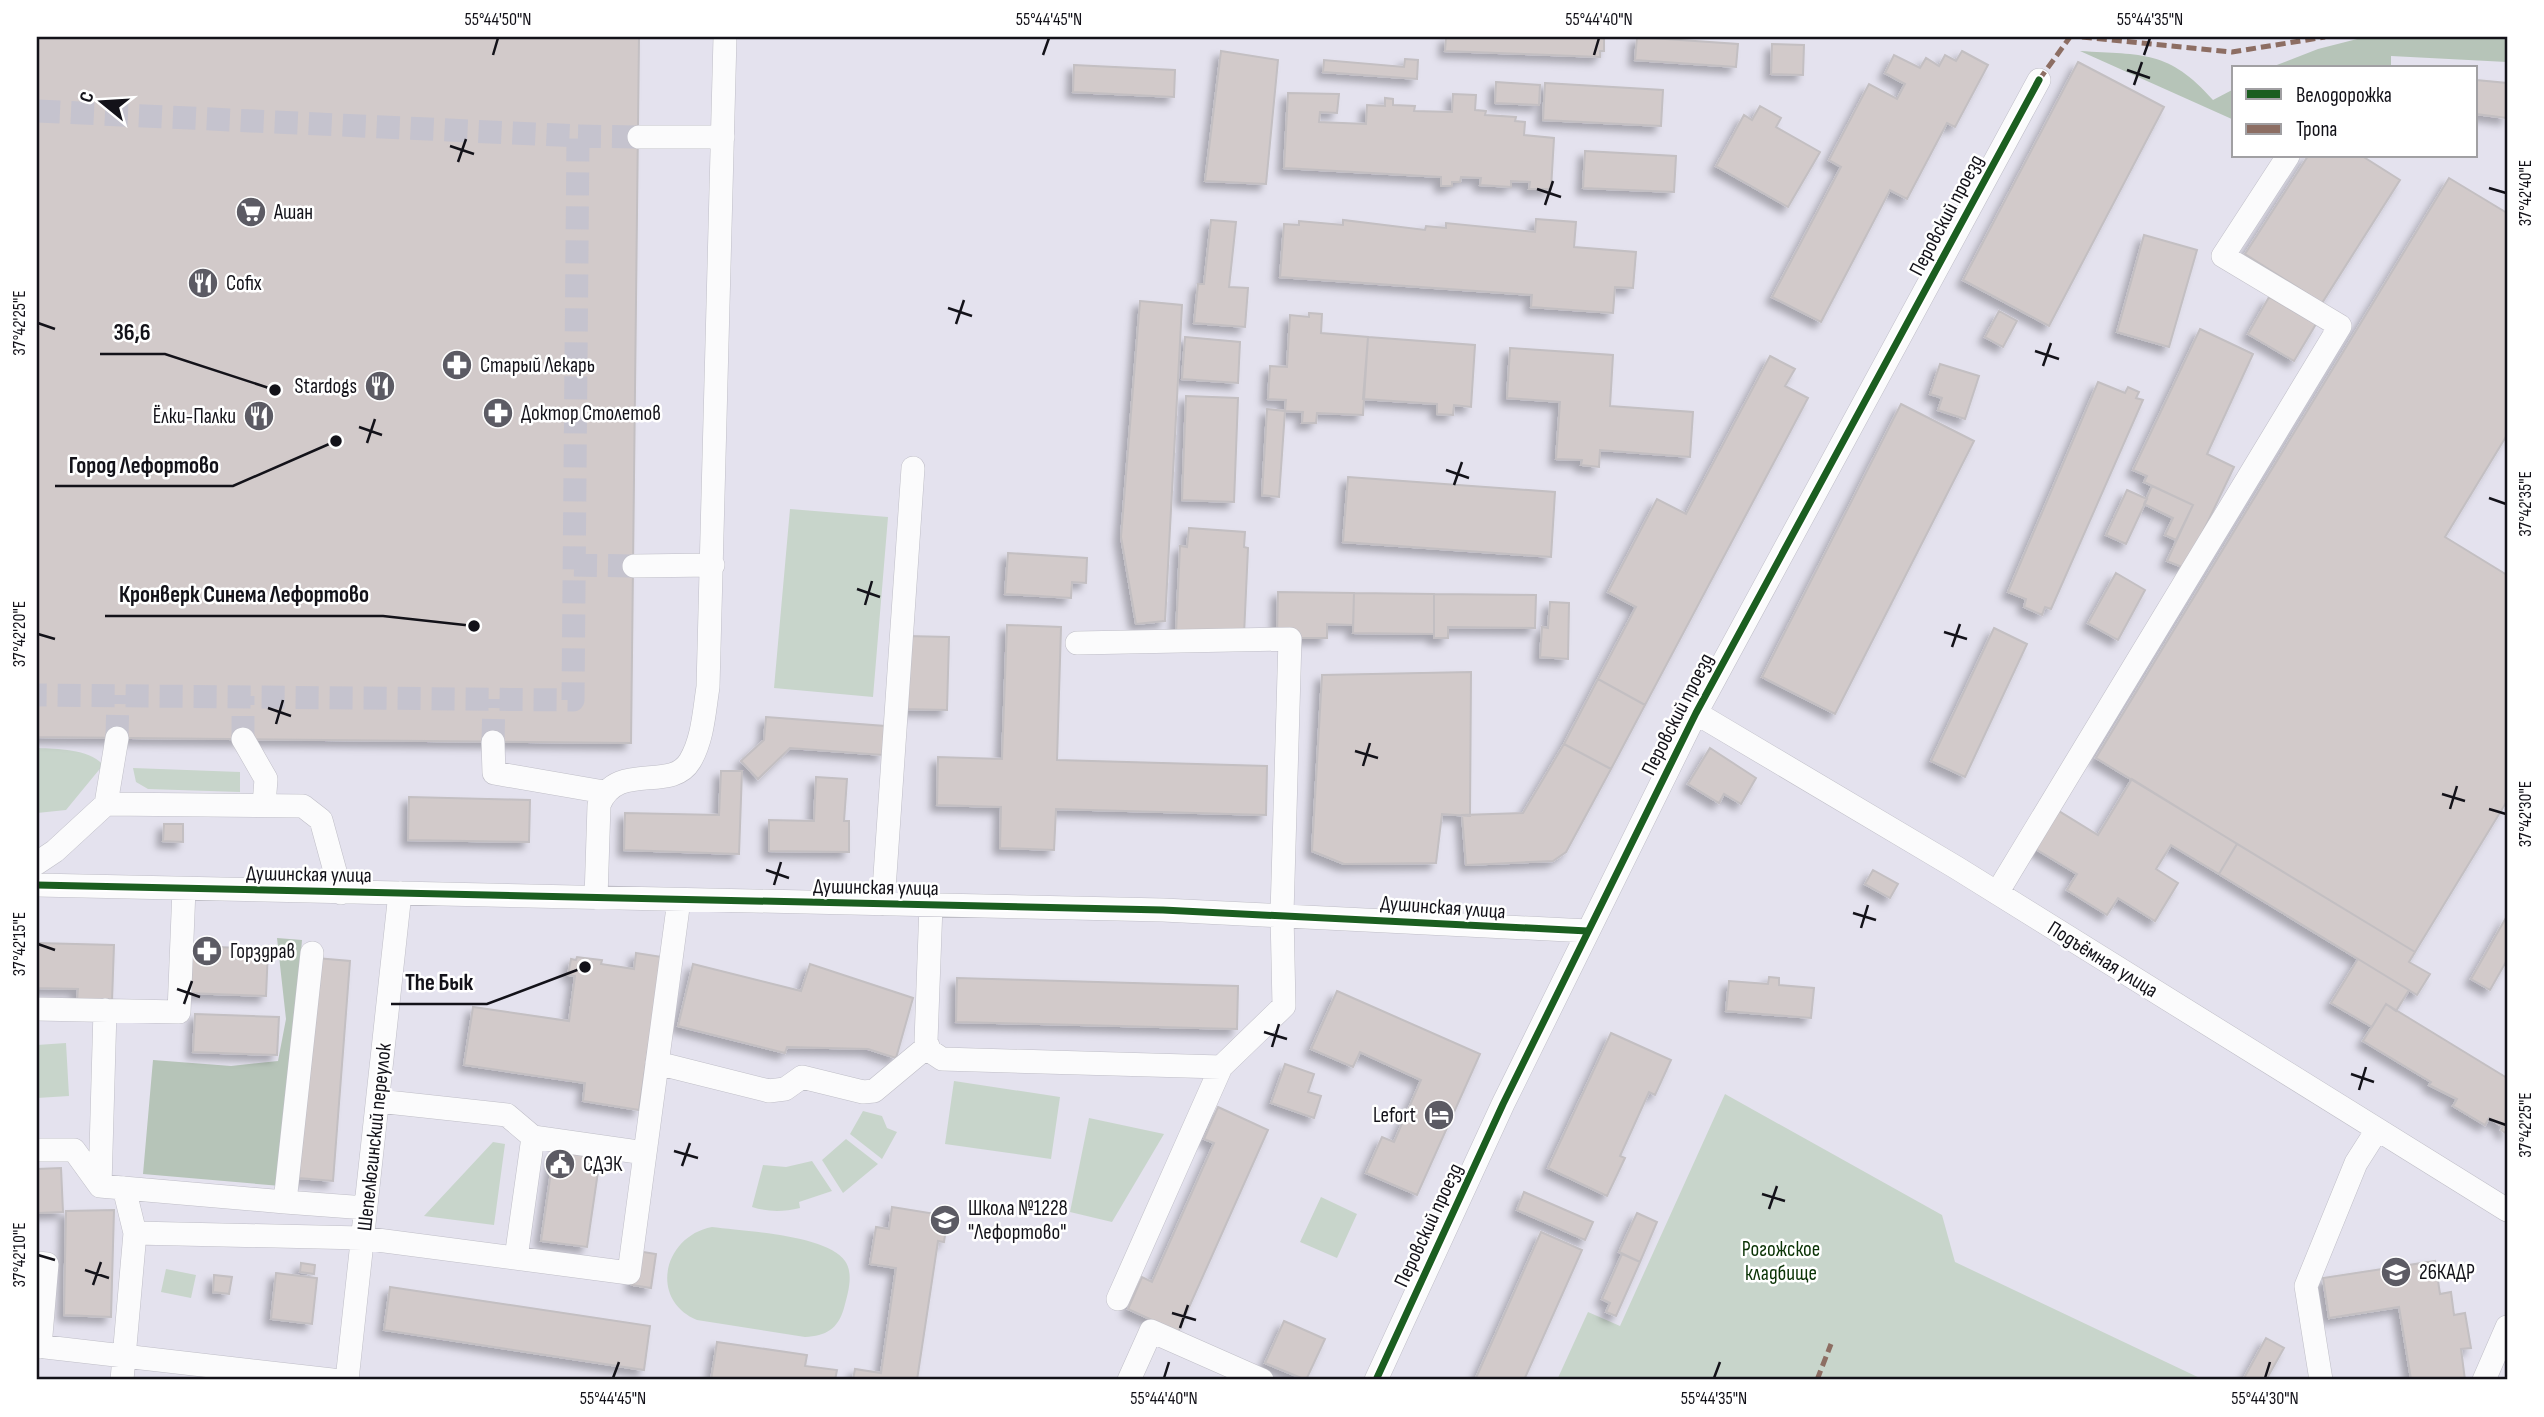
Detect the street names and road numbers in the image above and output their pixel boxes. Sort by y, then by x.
street label: Перовский проезд [1904,150,1989,280]
street label: Перовский проезд [1636,649,1719,779]
street label: Душинская улица [246,861,372,888]
street label: Душинская улица [813,874,939,901]
street label: Душинская улица [1379,891,1506,924]
street label: Подъёмная улица [2043,916,2162,1003]
street label: Шепелюгинский переулок [352,1042,397,1232]
street label: Перовский проезд [1389,1159,1468,1291]

